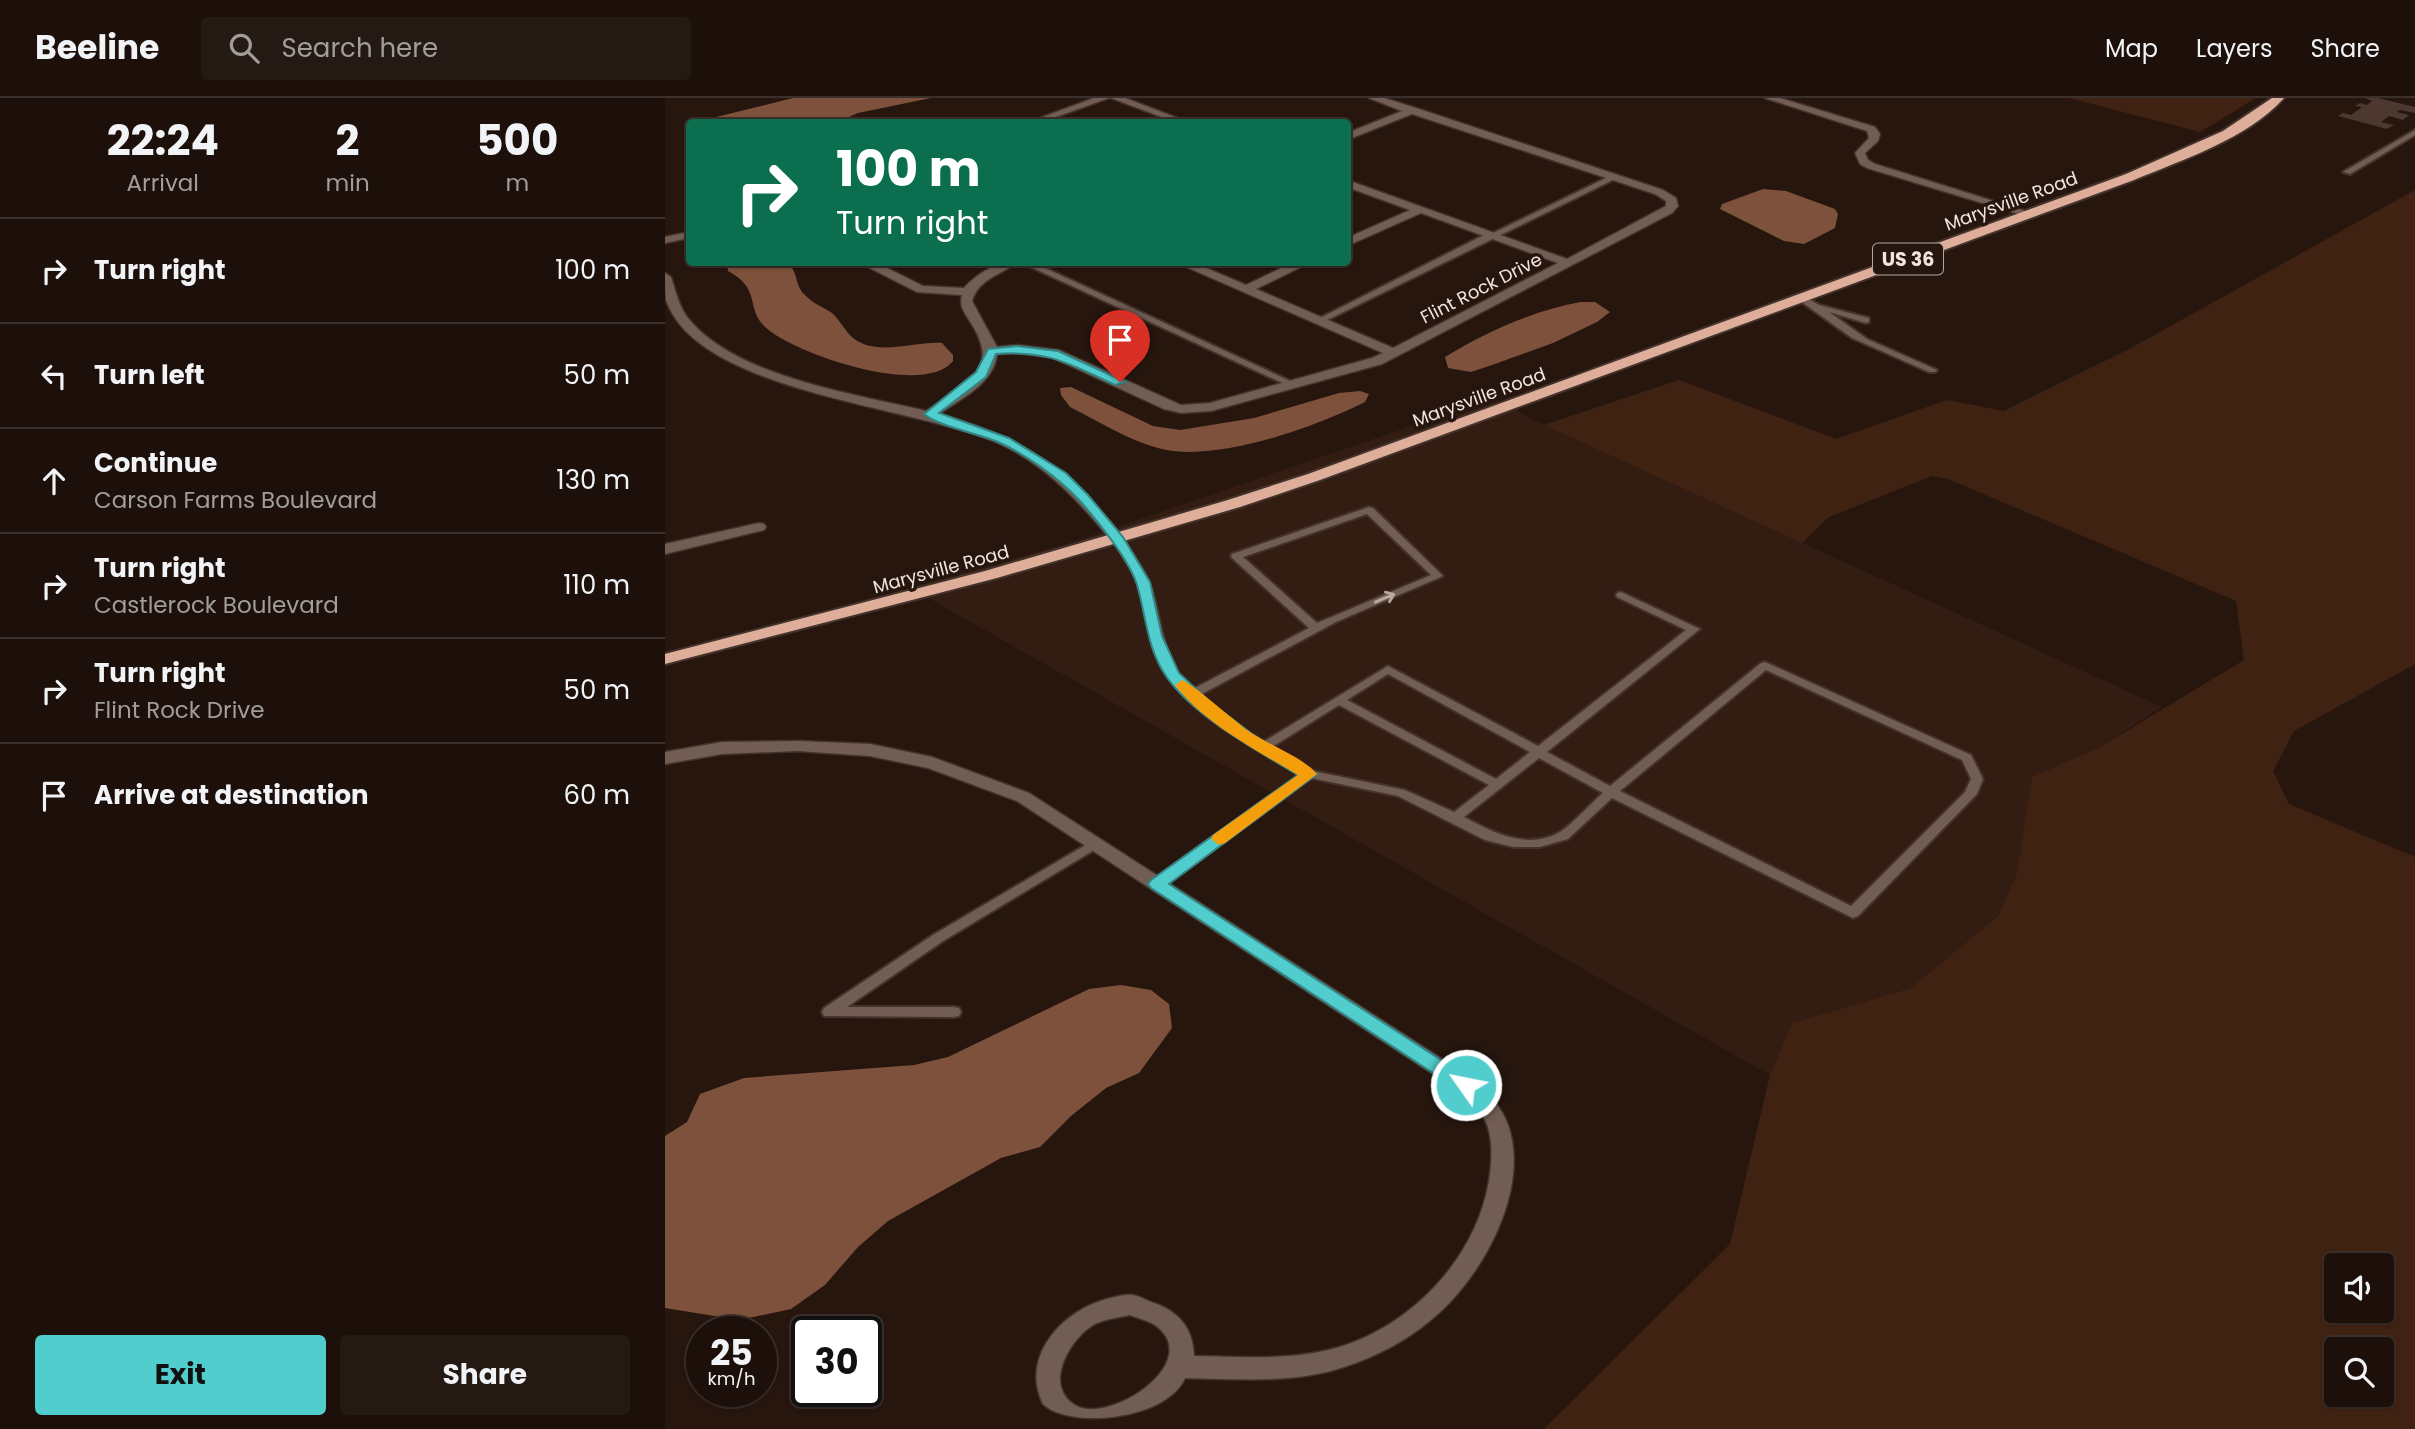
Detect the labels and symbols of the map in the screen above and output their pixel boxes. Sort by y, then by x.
street label: Marysville Road [1941,165,2081,237]
road number: US 36 [1873,244,1943,274]
street label: Flint Rock Drive [1416,247,1546,329]
pin [1090,310,1150,382]
street label: Marysville Road [1409,361,1549,433]
street label: Marysville Road [870,539,1012,599]
one-way arrow [1374,591,1395,604]
position arrow [1429,1048,1503,1122]
speed limit sign: 30 [791,1316,882,1407]

